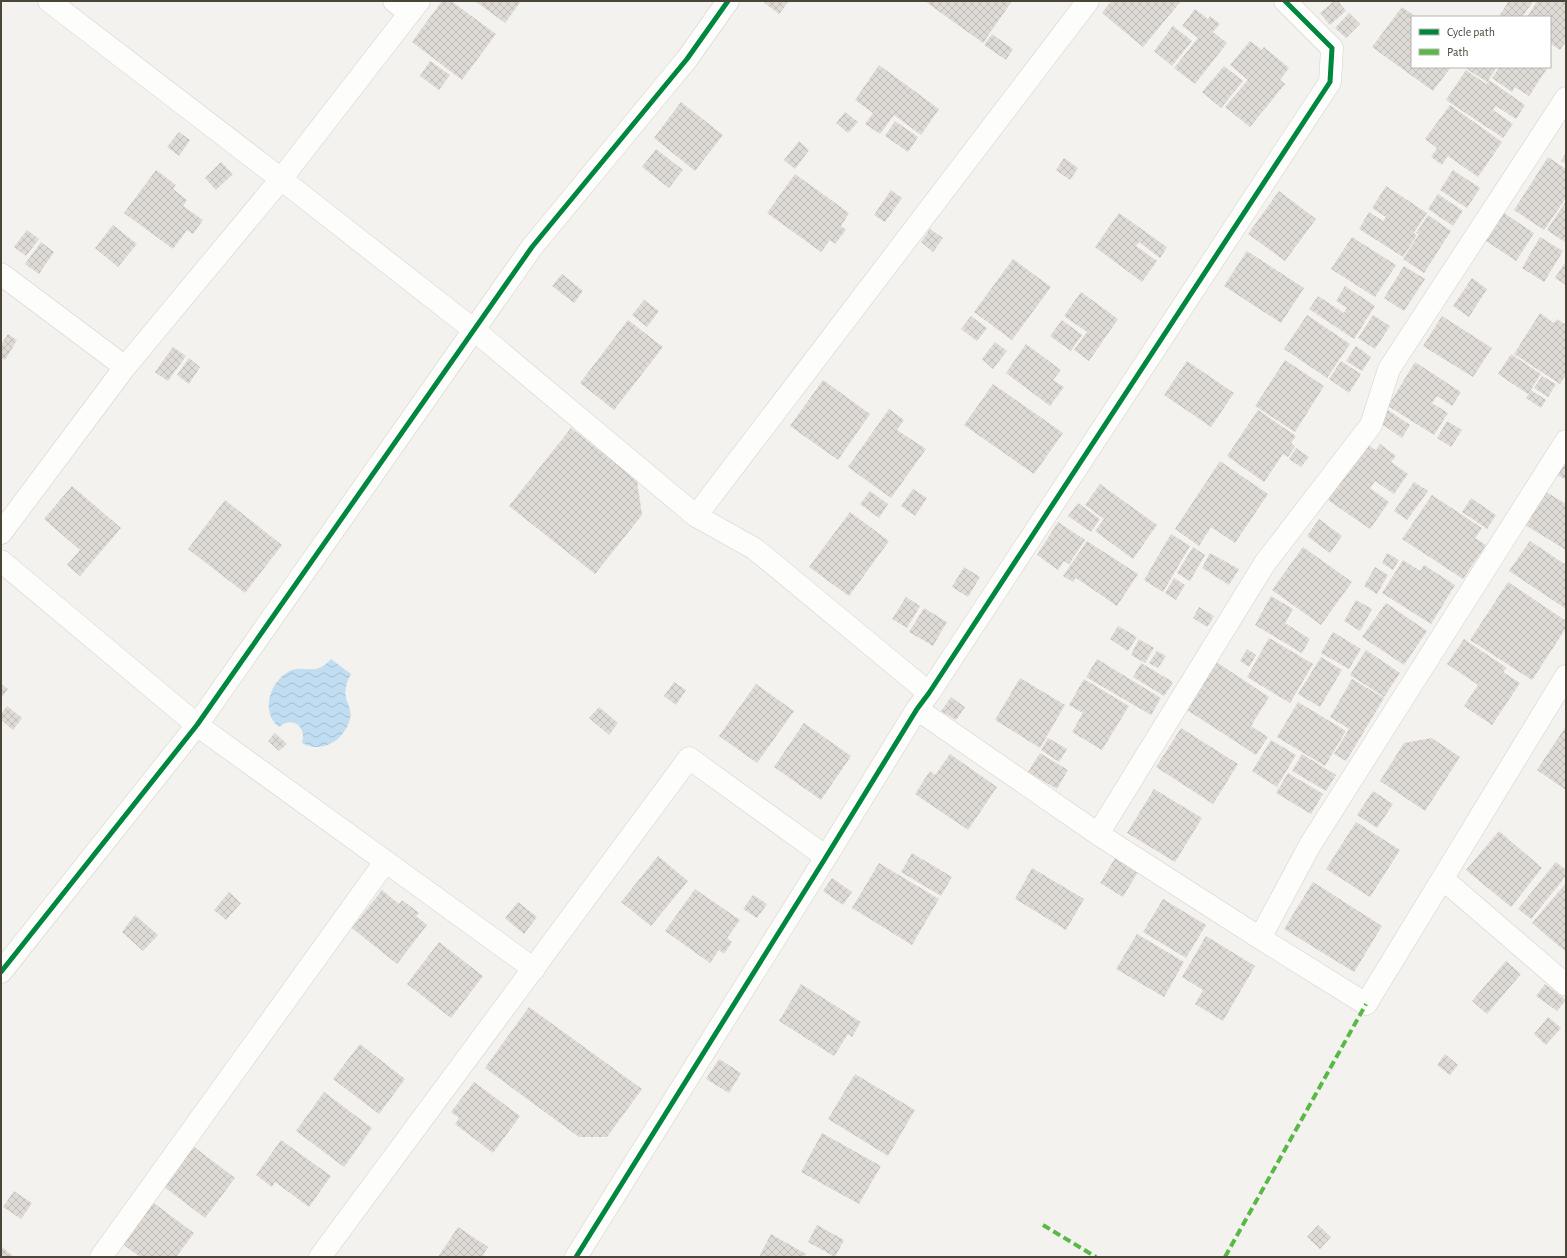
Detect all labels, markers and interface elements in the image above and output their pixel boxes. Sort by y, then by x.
legend [1411,16,1551,68]
text: Cycle path [1447,26,1495,39]
text: Path [1447,46,1469,58]

